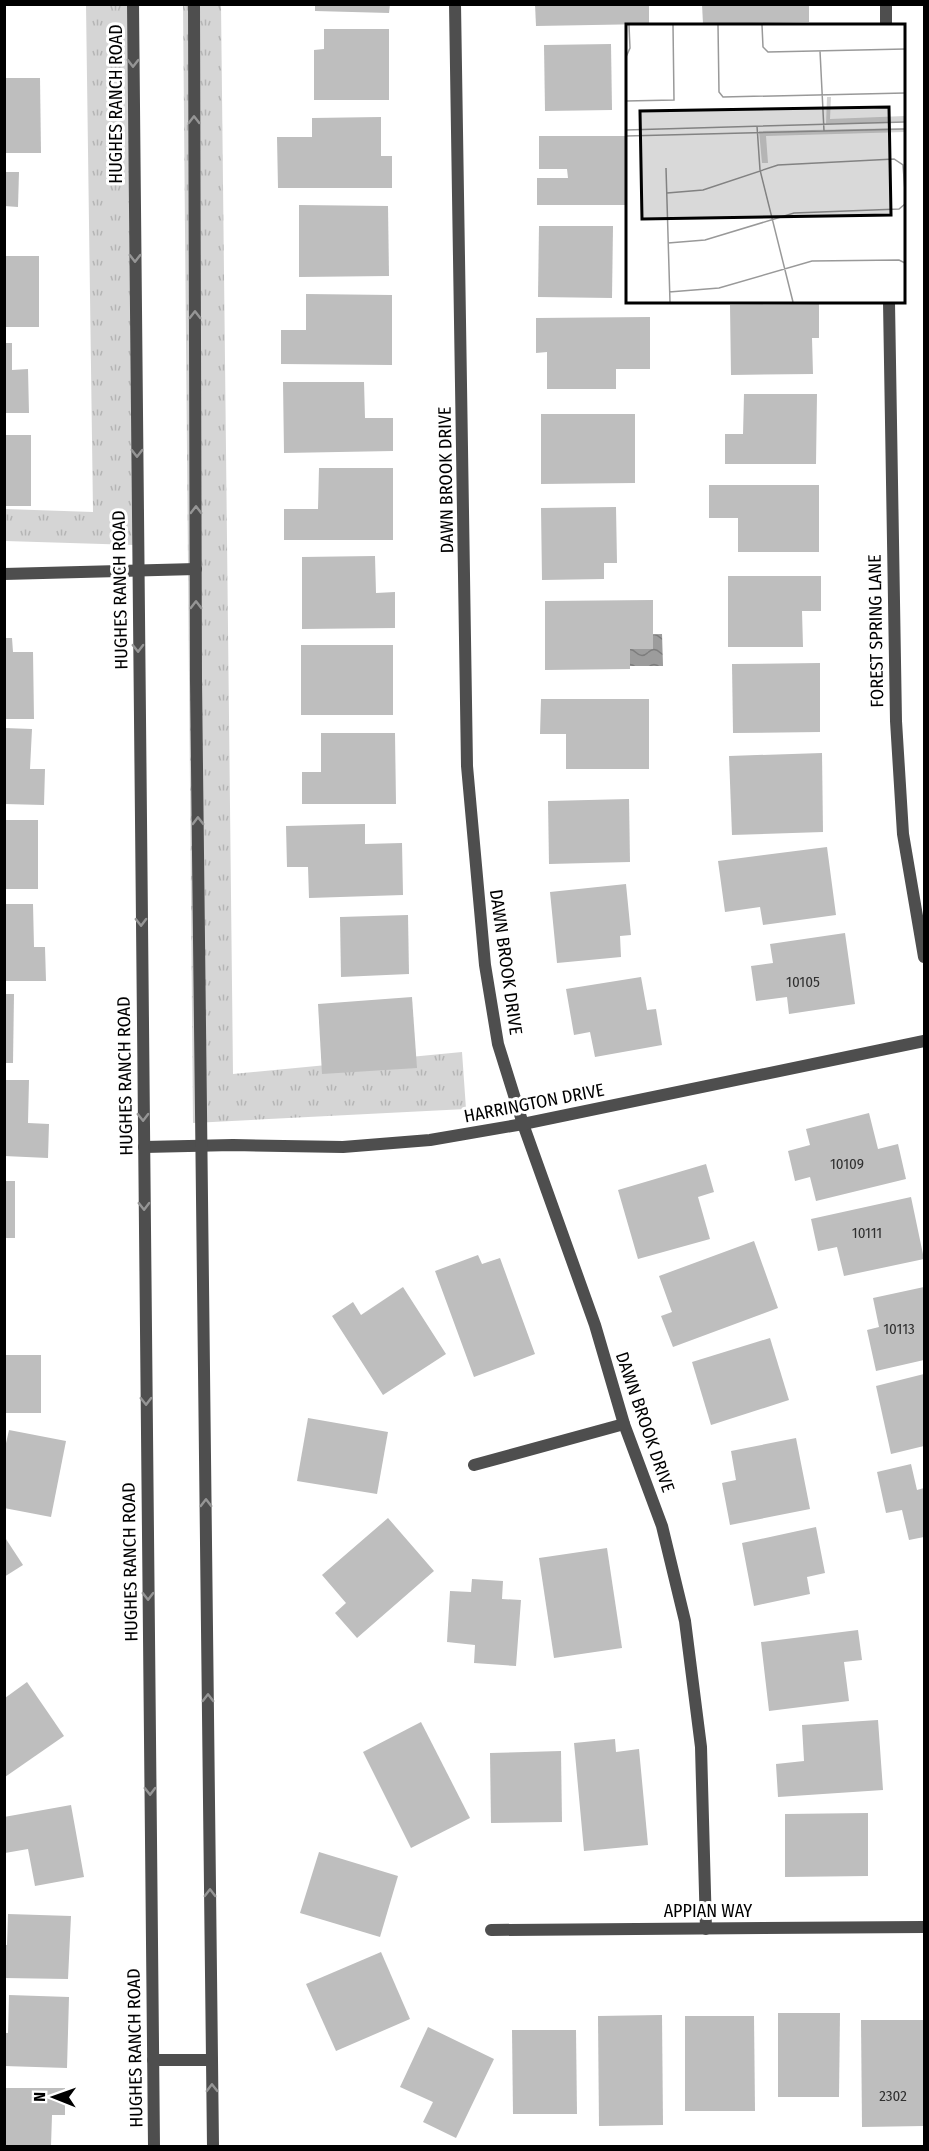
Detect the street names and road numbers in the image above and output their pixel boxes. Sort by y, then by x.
street label: HUGHES RANCH ROAD [105,24,127,184]
street label: DAWN BROOK DRIVE [434,406,458,554]
street label: HUGHES RANCH ROAD [108,510,132,670]
street label: FOREST SPRING LANE [864,554,888,708]
street label: DAWN BROOK DRIVE [485,888,527,1036]
street label: HUGHES RANCH ROAD [113,996,137,1156]
street label: HARRINGTON DRIVE [462,1079,606,1127]
street label: DAWN BROOK DRIVE [611,1349,679,1495]
street label: HUGHES RANCH ROAD [118,1482,142,1642]
street label: APPIAN WAY [664,1900,752,1922]
street label: HUGHES RANCH ROAD [123,1968,147,2128]

